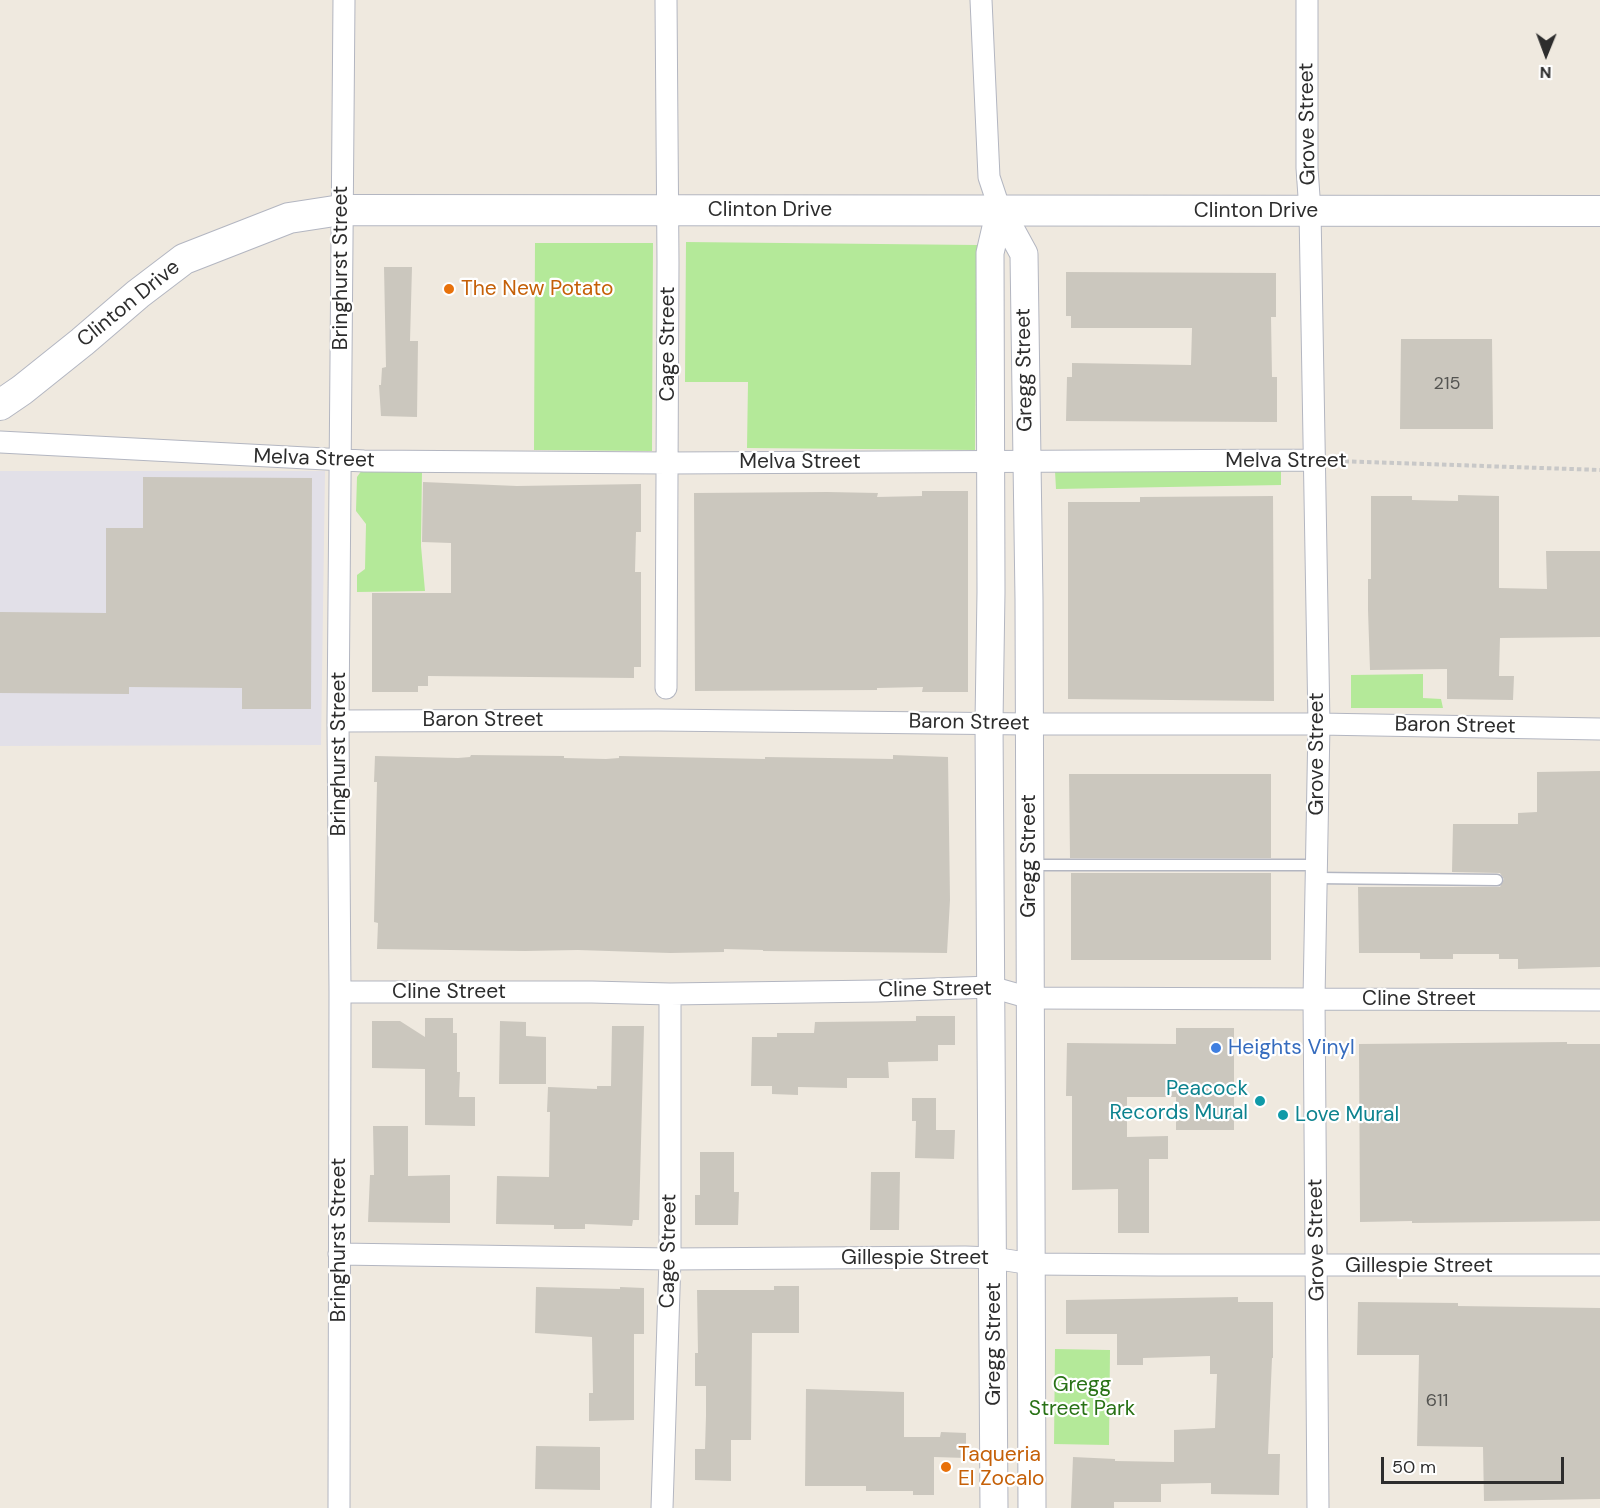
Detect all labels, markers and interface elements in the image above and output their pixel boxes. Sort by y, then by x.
north arrow [1516,24,1576,84]
street label: Grove Street [1294,62,1322,186]
text: N [1540,62,1552,83]
street label: Bringhurst Street [328,186,354,350]
street label: Clinton Drive [708,197,832,223]
street label: Clinton Drive [1194,198,1318,224]
street label: Clinton Drive [73,255,185,353]
place label: The New Potato [461,276,613,302]
marker: The New Potato [442,282,456,296]
street label: Cage Street [655,287,681,401]
street label: Gregg Street [1011,308,1039,432]
house number: 215 [1434,373,1460,395]
street label: Melva Street [253,444,375,474]
street label: Melva Street [1225,448,1347,474]
street label: Melva Street [739,449,861,475]
street label: Bringhurst Street [326,672,352,836]
street label: Grove Street [1304,693,1330,815]
street label: Baron Street [422,707,544,733]
street label: Baron Street [908,709,1030,737]
street label: Baron Street [1394,712,1516,740]
street label: Gregg Street [1016,794,1042,918]
street label: Cline Street [878,976,992,1004]
street label: Cline Street [392,979,506,1005]
street label: Cline Street [1362,986,1476,1012]
place label: Heights Vinyl [1228,1035,1355,1061]
marker: Heights Vinyl [1209,1041,1223,1055]
place label: Peacock Records Mural [1110,1076,1248,1126]
marker: Peacock Records Mural [1253,1094,1267,1108]
place label: Love Mural [1295,1102,1399,1128]
marker: Love Mural [1276,1108,1290,1122]
street label: Bringhurst Street [326,1158,352,1322]
street label: Grove Street [1303,1178,1331,1302]
street label: Cage Street [655,1193,683,1309]
street label: Gillespie Street [841,1245,989,1271]
street label: Gillespie Street [1345,1253,1493,1279]
street label: Gregg Street [981,1282,1007,1406]
park label: Gregg Street Park [1029,1372,1135,1422]
house number: 611 [1426,1390,1448,1412]
place label: Taqueria El Zocalo [958,1442,1045,1492]
scale bar [1384,1445,1567,1483]
text: 50 m [1392,1455,1436,1479]
marker: Taqueria El Zocalo [939,1460,953,1474]

